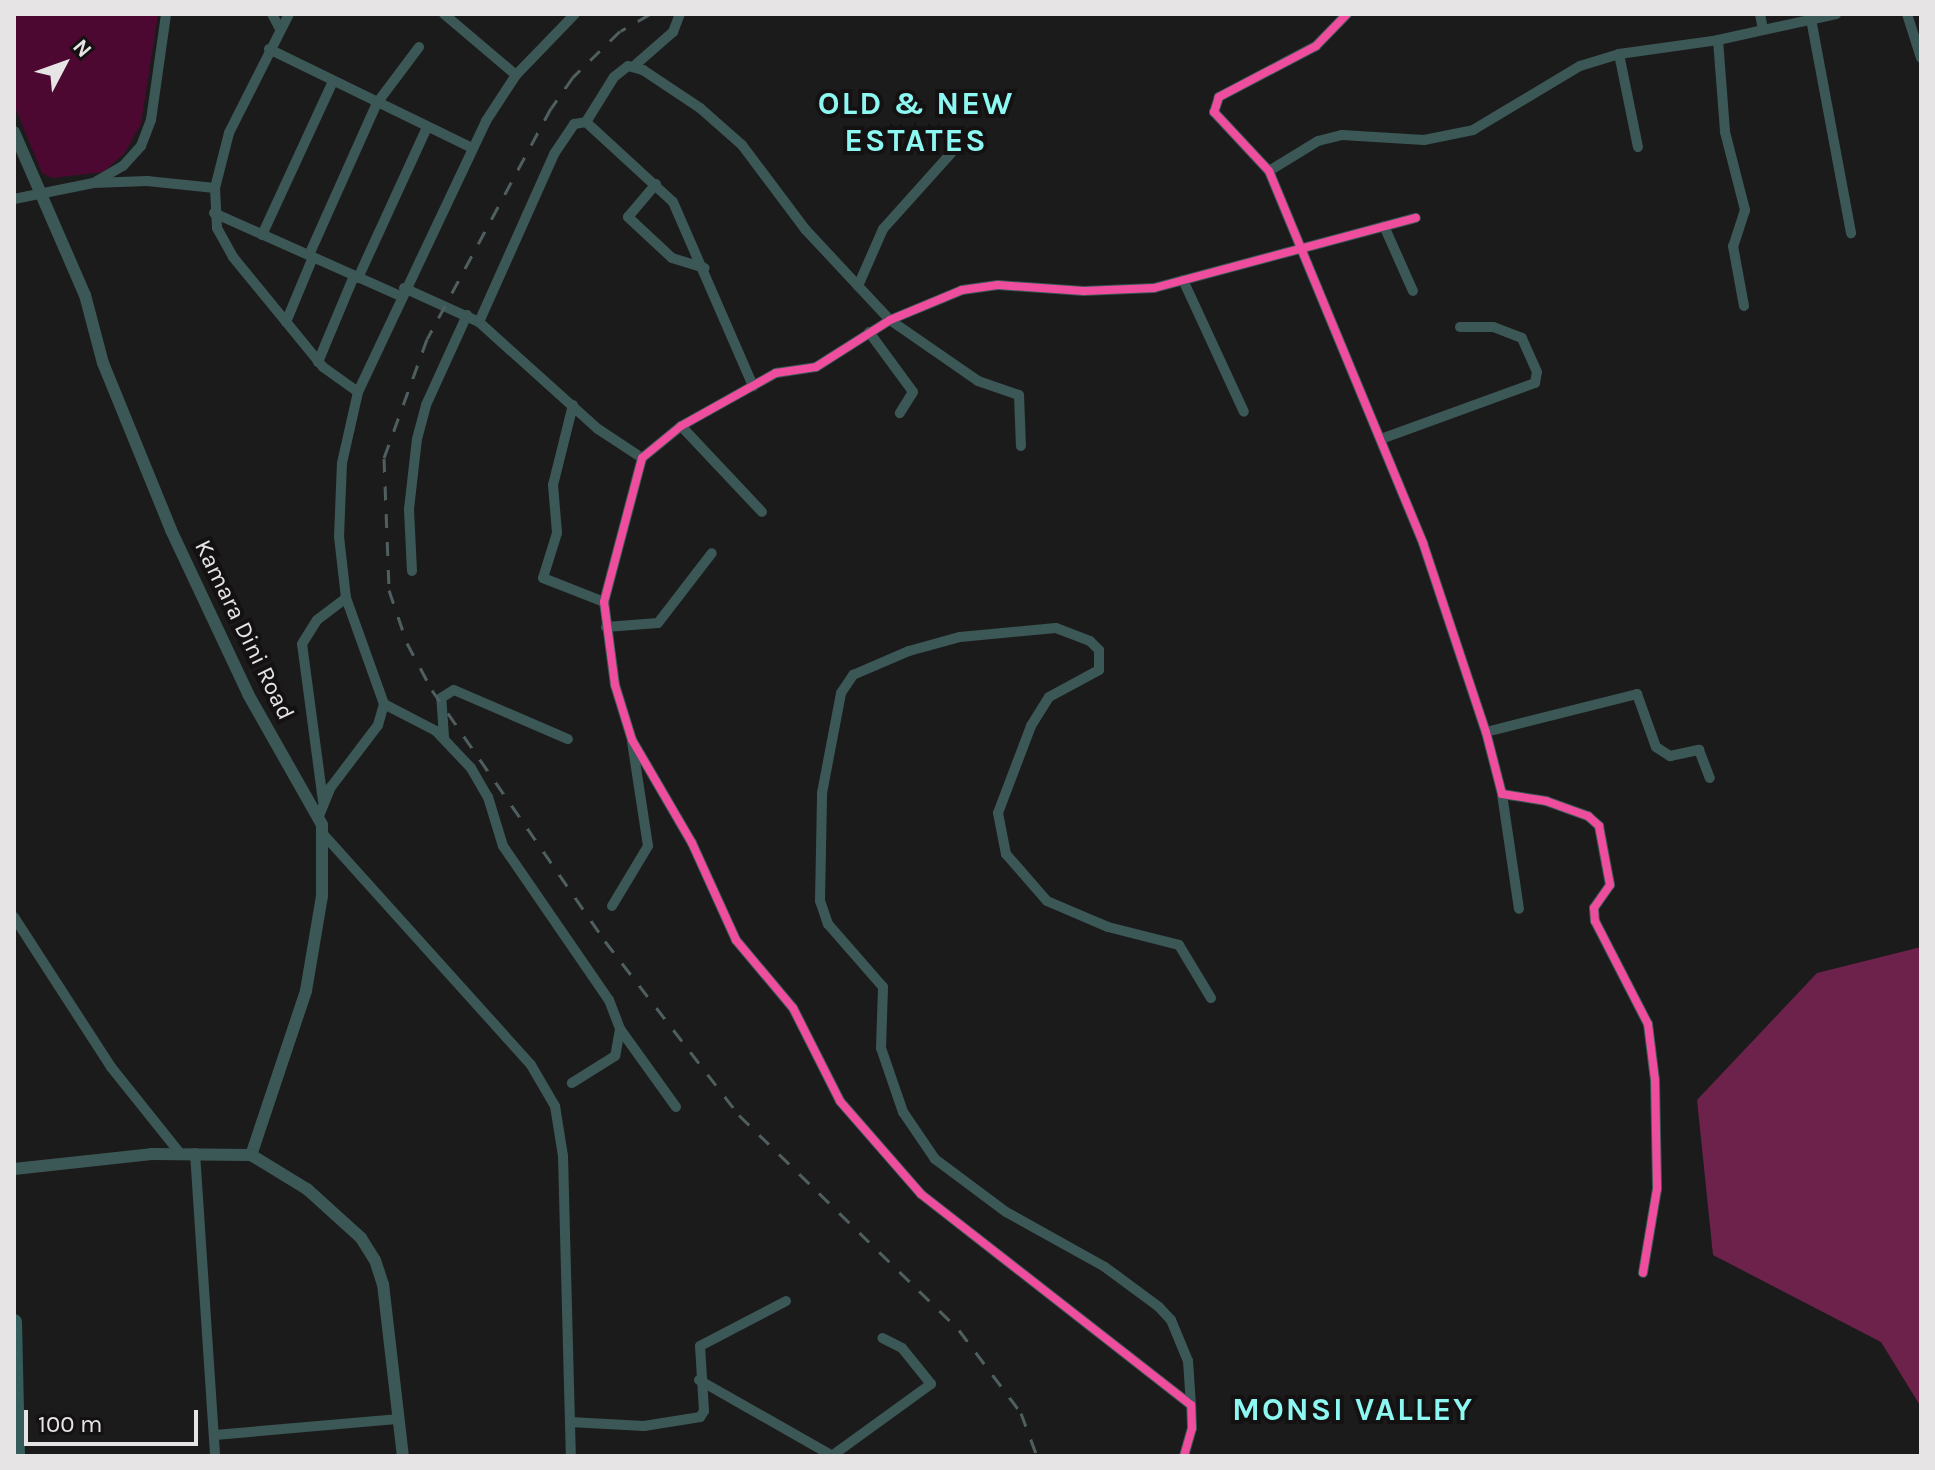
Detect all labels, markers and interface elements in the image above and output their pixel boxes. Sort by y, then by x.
north arrow [24,24,104,104]
text: N [67,34,97,63]
district label: OLD & NEW ESTATES [818,86,1014,161]
street label: Kamara Dini Road [188,535,300,725]
district label: MONSI VALLEY [1232,1391,1474,1429]
scale bar [28,1394,202,1444]
text: 100 m [38,1410,103,1438]

